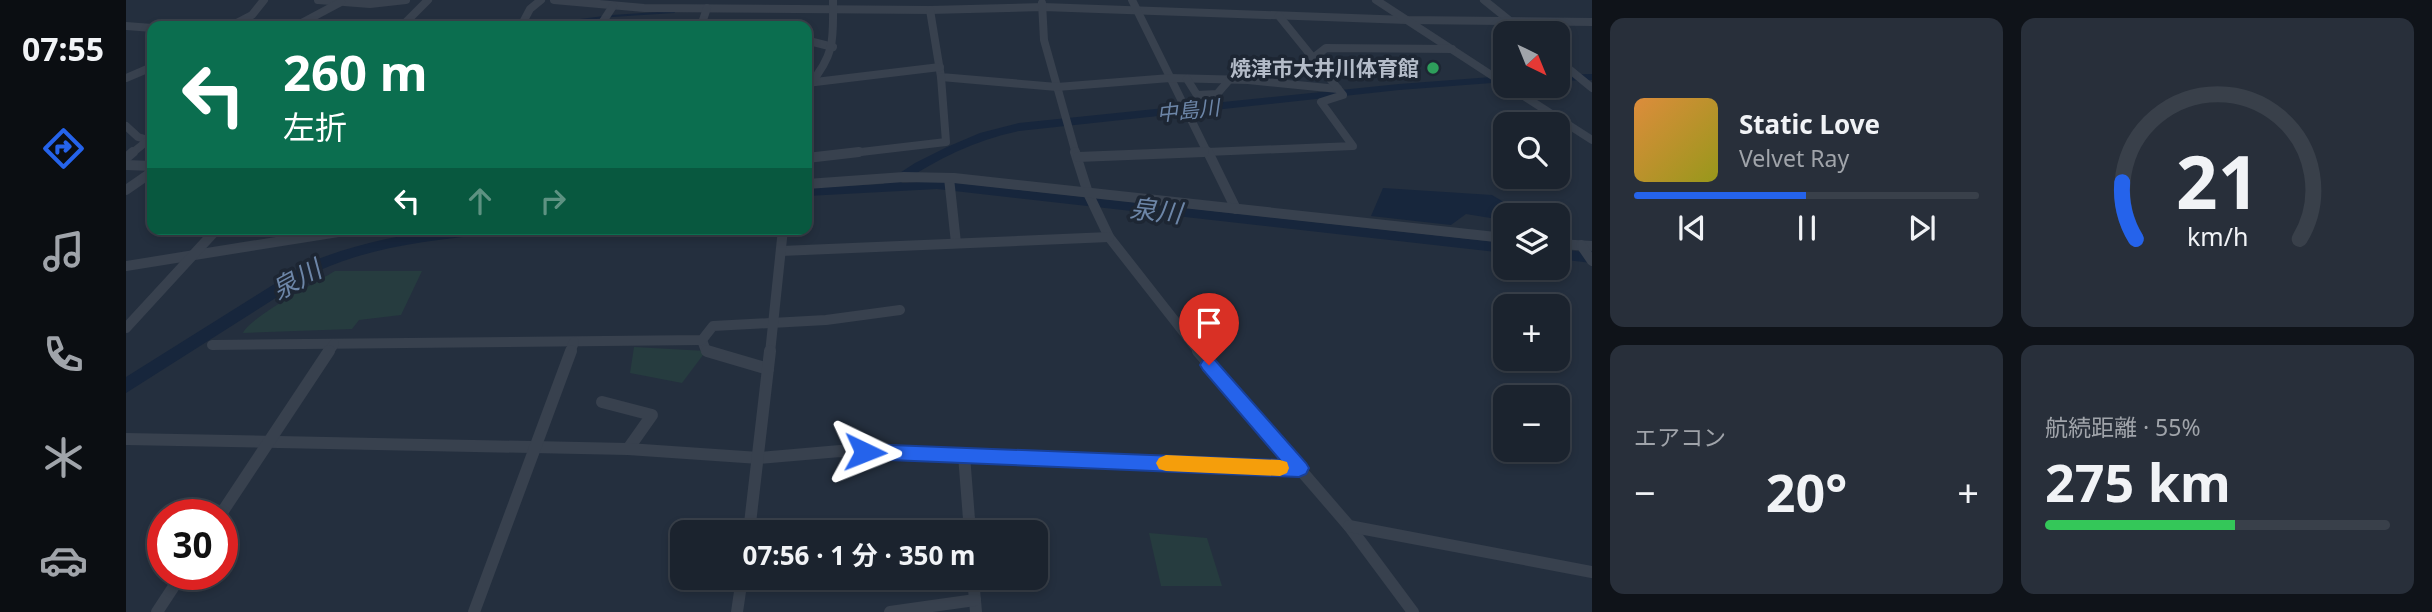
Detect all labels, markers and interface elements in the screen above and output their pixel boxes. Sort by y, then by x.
north arrow [1493,21,1570,98]
map controls [1493,21,1570,462]
text: 07:55 [22,27,104,70]
text: 260 m [283,39,428,105]
icon: left [168,49,259,140]
place label: 焼津市大井川体育館 [1230,54,1419,82]
marker: 焼津市大井川体育館 [1425,60,1441,76]
water label: 中島川 [1155,93,1223,127]
text: 左折 [283,105,347,148]
text: Static Love [1739,106,1880,142]
button: search [1493,112,1570,189]
icon: directions [39,124,88,173]
text: 21 [2176,131,2259,230]
text: Velvet Ray [1739,142,1849,174]
icon: left [388,182,426,220]
icon: ahead [461,182,499,220]
icon: right [534,182,572,220]
water label: 泉川 [1128,189,1187,231]
button: layers [1493,203,1570,280]
icon: previous [1673,209,1711,247]
icon: pause [1788,209,1826,247]
icon: next [1903,209,1941,247]
text: km/h [2187,219,2248,253]
icon: music [39,227,88,276]
water label: 泉川 [265,249,330,307]
pin [1179,293,1239,365]
button: + [1493,294,1570,371]
icon: arrive [1190,304,1228,342]
icon: phone [39,330,88,379]
button: − [1493,385,1570,462]
text: 航続距離 · 55% [2045,411,2201,443]
position arrow [828,415,902,489]
text: エアコン [1634,421,1726,453]
icon: climate [39,433,88,482]
text: 275 km [2045,446,2231,517]
text: 20° [1766,456,1847,527]
text: − [1634,466,1656,518]
text: + [1957,466,1979,518]
speed limit sign: 30 [147,499,238,590]
icon: car [39,536,88,585]
text: 07:56 · 1 分 · 350 m [743,537,975,573]

